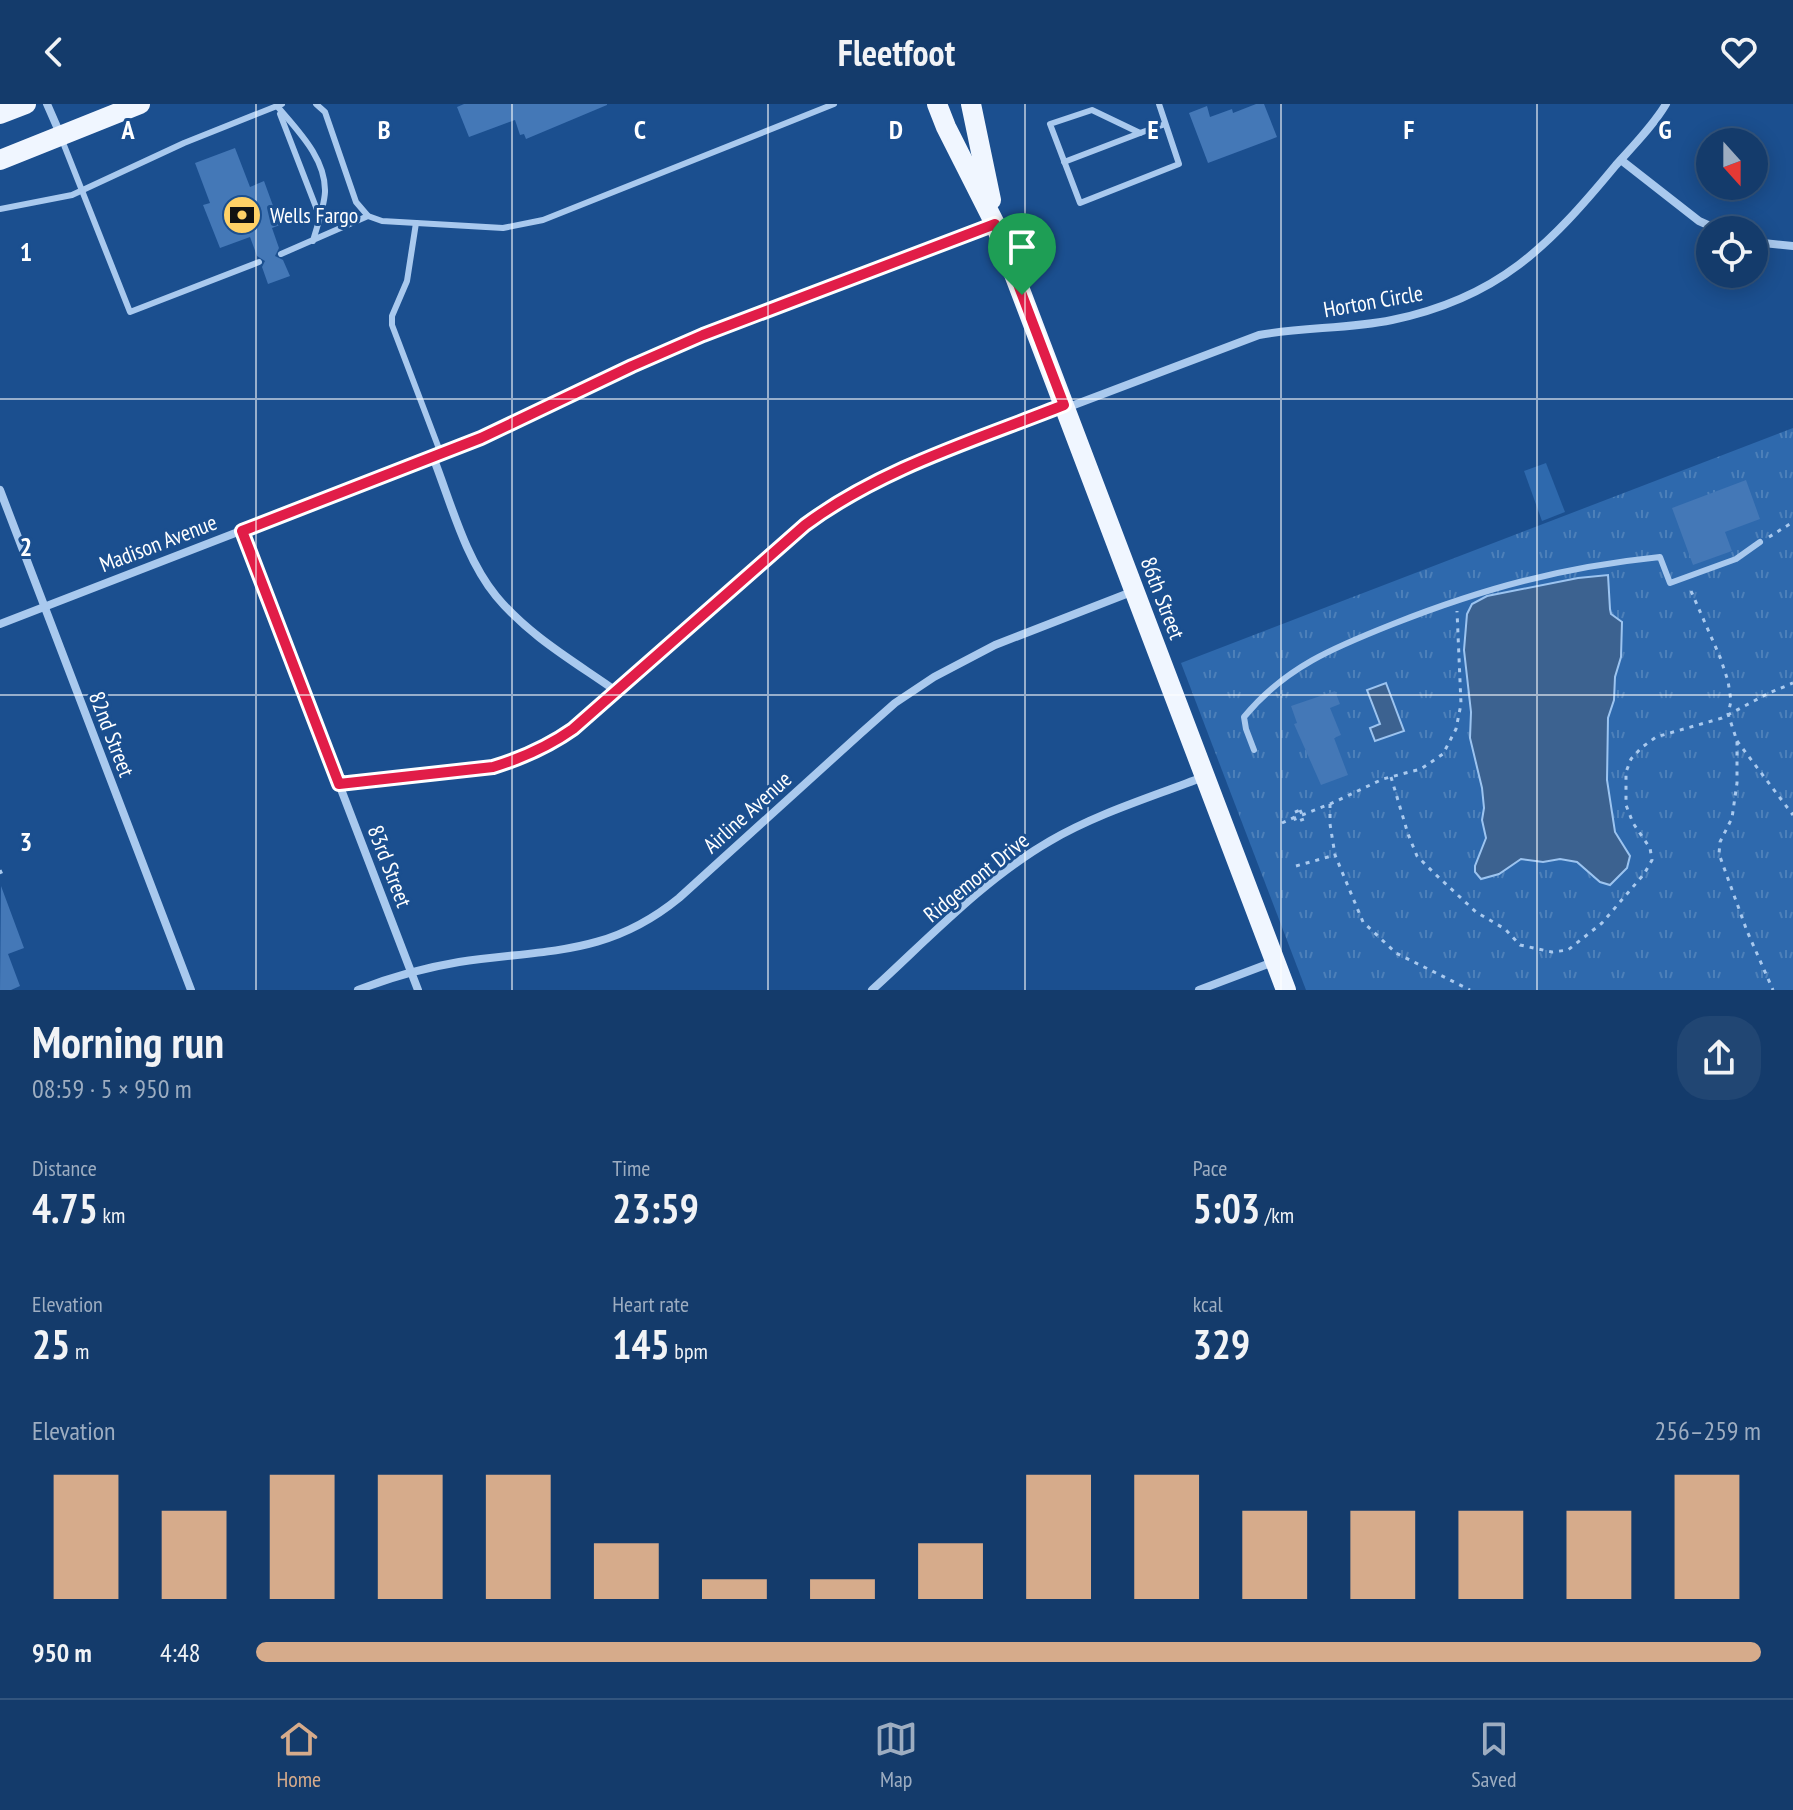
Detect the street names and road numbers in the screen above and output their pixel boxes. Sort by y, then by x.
street label: Horton Circle [1321,278,1425,324]
street label: Madison Avenue [95,508,221,578]
street label: 86th Street [1135,553,1191,643]
street label: 82nd Street [83,687,141,781]
street label: Airline Avenue [697,765,797,859]
street label: 83rd Street [362,821,418,911]
street label: Ridgemont Drive [918,826,1034,928]

